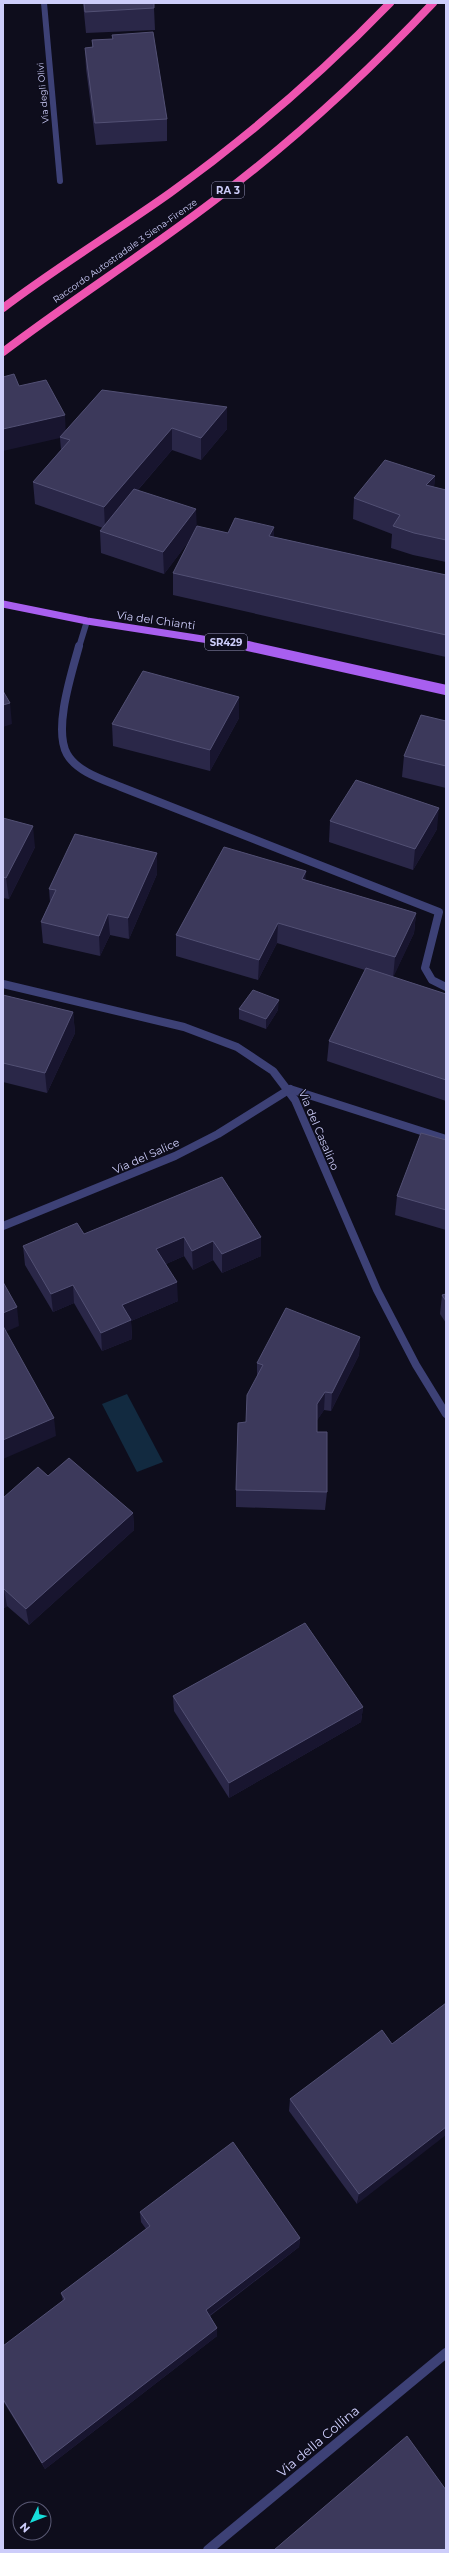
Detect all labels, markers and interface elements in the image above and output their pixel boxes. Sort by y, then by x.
street label: Via degli Olivi [34,62,51,124]
road number: RA 3 [212,182,244,198]
street label: Raccordo Autostradale 3 Siena-Firenze [50,196,199,305]
street label: Via del Chianti [116,608,196,632]
road number: SR429 [205,634,247,650]
street label: Via del Casalino [296,1088,342,1172]
street label: Via del Salice [110,1135,182,1177]
street label: Via della Collina [274,2402,362,2480]
north arrow [12,2501,52,2541]
text: N [17,2520,33,2536]

